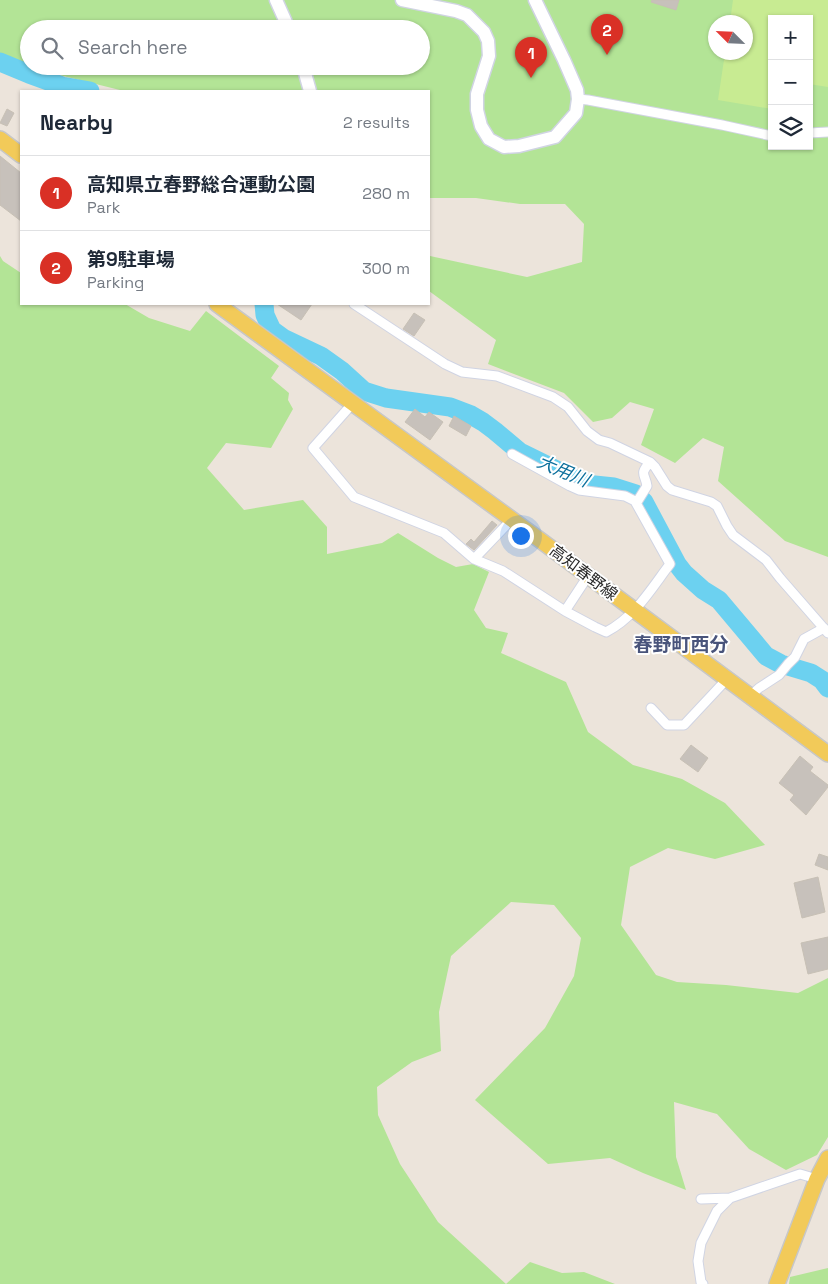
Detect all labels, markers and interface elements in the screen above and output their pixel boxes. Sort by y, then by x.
pin: 2 [591,14,623,55]
north arrow [708,15,753,60]
map controls [768,15,813,150]
button: + [768,15,813,60]
search box [20,20,430,75]
icon: search [38,34,66,62]
text: Search here [78,35,188,60]
pin: 1 [515,37,547,78]
button: − [768,60,813,105]
button: layers [768,105,813,150]
text: Nearby [40,109,113,136]
text: 2 results [343,112,410,133]
text: 高知県立春野総合運動公園 [87,172,315,197]
text: 1 [52,183,60,204]
text: 280 m [362,183,410,204]
text: Park [87,197,120,218]
text: 第9駐車場 [87,247,175,272]
text: 2 [51,258,61,279]
text: 300 m [362,258,410,279]
text: Parking [87,272,144,293]
water label: 大用川 [534,449,594,492]
your location [508,523,534,549]
street label: 高知春野線 [545,540,622,605]
district label: 春野町西分 [633,632,729,657]

